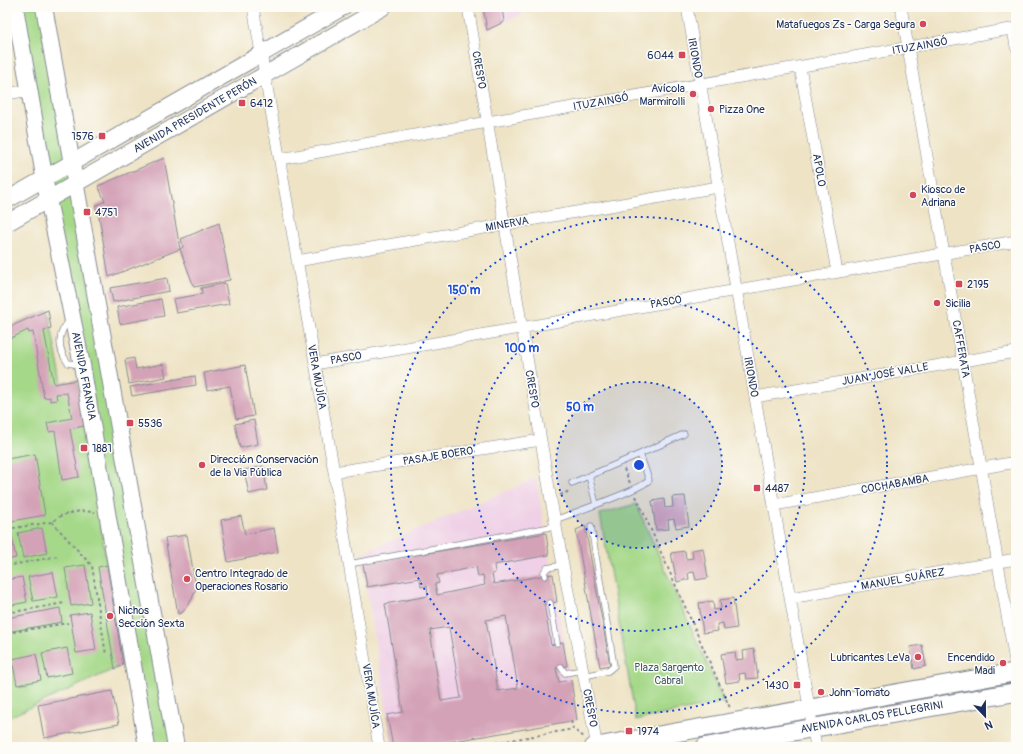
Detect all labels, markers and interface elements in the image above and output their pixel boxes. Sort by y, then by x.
place label: Matafuegos Zs - Carga Segura [776,18,915,31]
marker: Matafuegos Zs - Carga Segura [918,19,928,29]
street label: ITUZAINGÓ [891,34,949,57]
street label: IRIONDO [685,37,705,79]
place label: 6044 [647,49,675,62]
street label: CRESPO [469,50,489,90]
marker: 6044 [677,50,687,60]
street label: AVENIDA PRESIDENTE PERÓN [130,73,259,156]
place label: Avícola Marmirolli [640,82,685,108]
marker: Avícola Marmirolli [688,89,698,99]
street label: ITUZAINGÓ [572,90,630,113]
place label: 6412 [250,97,273,110]
marker: 6412 [237,98,247,108]
place label: Pizza One [719,103,765,116]
marker: Pizza One [706,104,716,114]
place label: 1576 [72,130,94,143]
marker: 1576 [97,131,107,141]
street label: APOLO [810,152,828,188]
place label: Kiosco de Adriana [921,183,966,209]
marker: Kiosco de Adriana [908,190,918,200]
place label: 4751 [95,206,117,219]
marker: 4751 [82,207,92,217]
street label: MINERVA [484,214,530,234]
street label: PASCO [968,238,1002,256]
place label: 2195 [967,278,989,291]
marker: 2195 [954,279,964,289]
text: 150 m [448,283,481,298]
street label: PASCO [649,293,683,311]
place label: Sicilia [945,297,971,310]
marker: Sicilia [932,298,942,308]
street label: CAFFERATA [950,319,972,379]
street label: AVENIDA FRANCIA [69,331,99,421]
text: 100 m [505,341,540,356]
street label: VERA MUJÍCA [305,344,329,410]
street label: PASCO [329,349,363,367]
street label: IRIONDO [741,356,761,398]
street label: JUAN JOSÉ VALLE [841,360,930,388]
street label: CRESPO [522,369,542,409]
text: 50 m [566,400,594,415]
place label: 5536 [138,417,162,430]
marker: 5536 [125,418,135,428]
place label: 1881 [92,442,112,455]
marker: 1881 [79,443,89,453]
street label: PASAJE BOERO [402,444,474,468]
place label: Dirección Conservación de la Via Pública [210,453,318,479]
centre of rings [632,458,646,472]
marker: Dirección Conservación de la Via Pública [197,460,207,470]
street label: COCHABAMBA [860,472,930,496]
place label: 4487 [765,482,789,495]
marker: 4487 [752,483,762,493]
street label: MANUEL SUÁREZ [860,565,946,593]
place label: Centro Integrado de Operaciones Rosario [195,567,288,593]
marker: Centro Integrado de Operaciones Rosario [182,574,192,584]
place label: Nichos Sección Sexta [118,604,184,630]
marker: Nichos Sección Sexta [105,611,115,621]
place label: Lubricantes LeVa [830,651,910,664]
place label: Encendido Madi [948,651,995,677]
marker: Lubricantes LeVa [913,652,923,662]
marker: Encendido Madi [998,658,1008,668]
park label: Plaza Sargento Cabral [634,661,704,687]
street label: VERA MUJÍCA [359,663,383,729]
place label: 1430 [765,679,789,692]
marker: 1430 [792,680,802,690]
place label: John Tomato [829,686,890,699]
marker: John Tomato [816,687,826,697]
street label: CRESPO [580,688,600,728]
north arrow [965,696,1005,736]
street label: AVENIDA CARLOS PELLEGRINI [800,698,944,736]
text: N [982,717,994,732]
place label: 1974 [637,725,660,738]
marker: 1974 [624,726,634,736]

